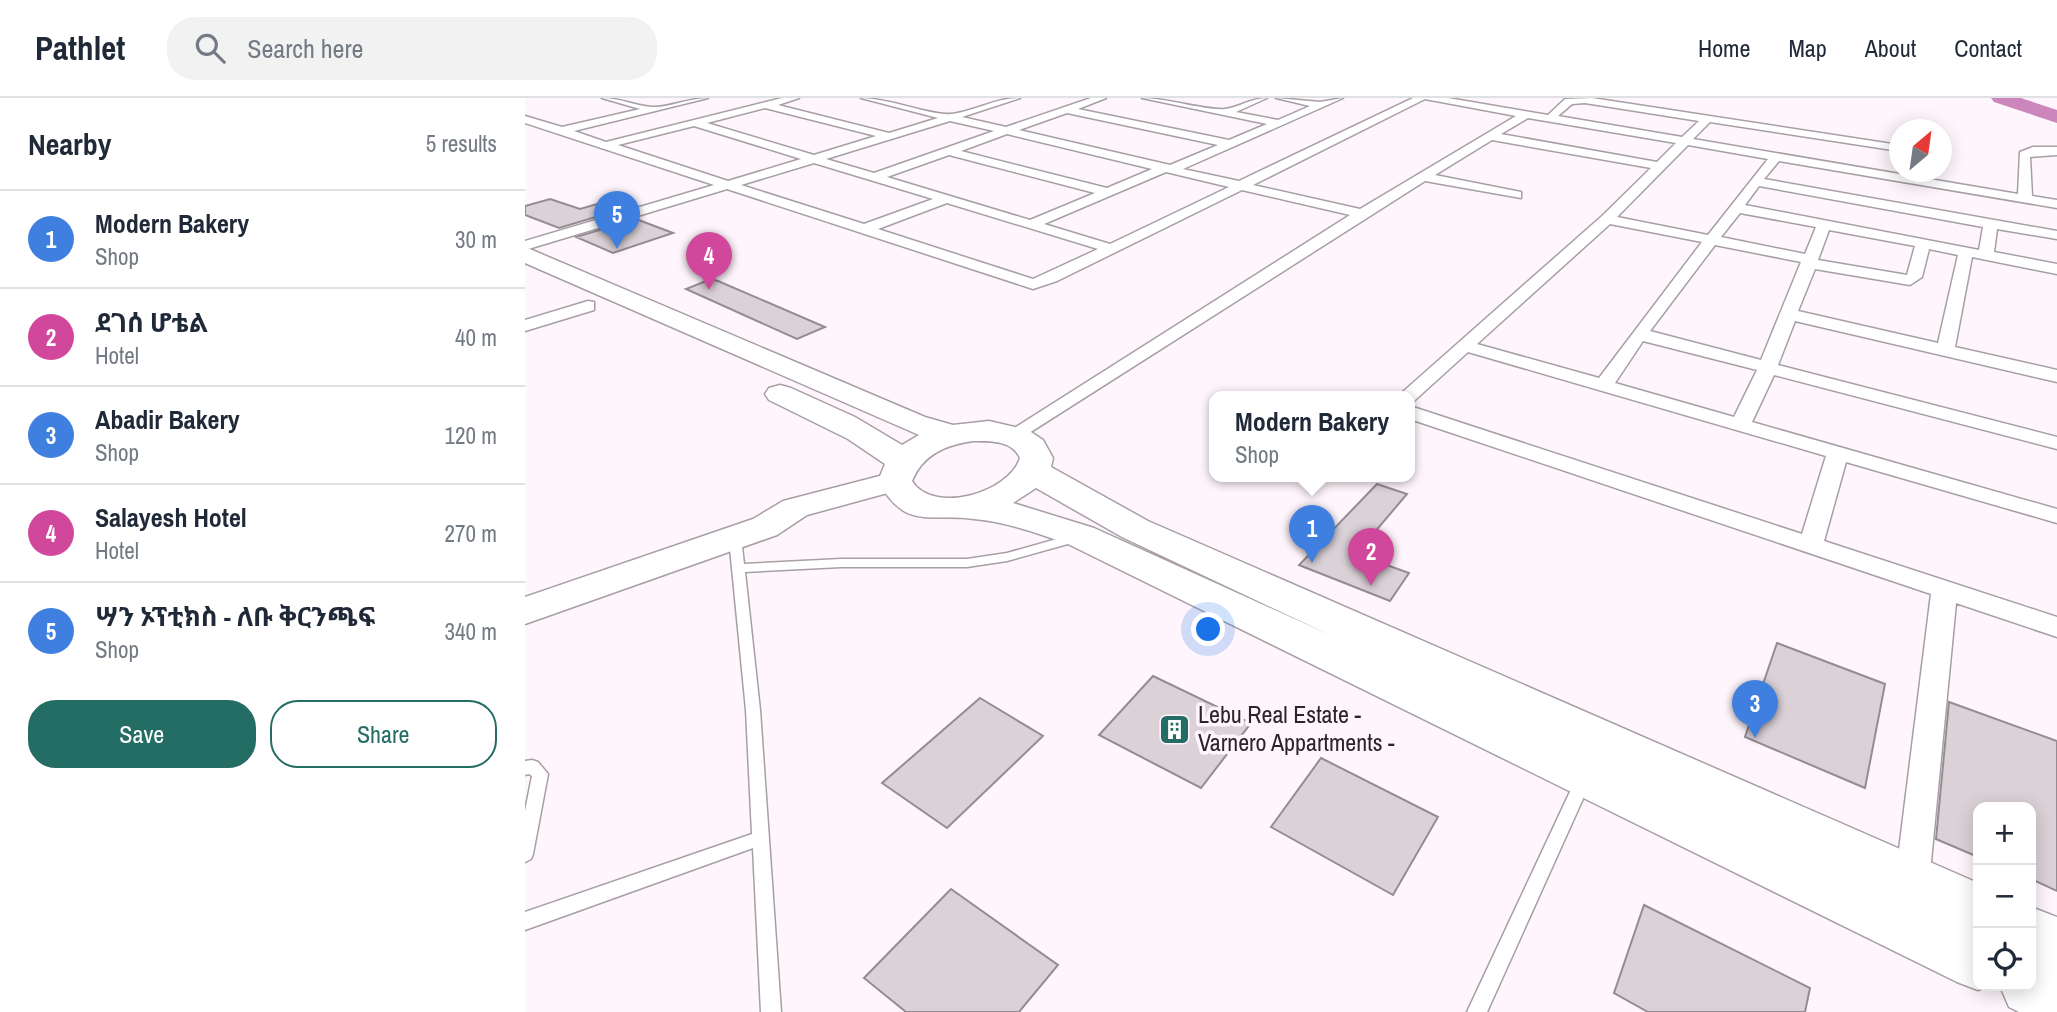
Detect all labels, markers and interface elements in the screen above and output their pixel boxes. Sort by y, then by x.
search box [167,17,657,80]
text: Pathlet [35,26,125,70]
icon: search [191,29,229,67]
text: Search here [247,31,363,66]
text: Home [1698,32,1750,64]
text: Map [1788,32,1827,64]
text: About [1865,32,1916,64]
text: Contact [1954,32,2022,64]
north arrow [1889,119,1952,182]
text: Nearby [28,124,111,164]
text: 5 results [426,128,497,159]
pin: 5 [594,191,640,249]
text: Modern Bakery [95,206,249,241]
text: 1 [46,224,56,255]
text: 30 m [455,224,497,255]
pin: 4 [686,232,732,290]
text: Shop [95,241,139,272]
text: ደገሰ ሆቴል [95,305,208,340]
text: 2 [46,322,56,353]
text: 40 m [455,322,497,353]
text: Hotel [95,340,139,371]
popup [1209,391,1415,482]
text: Abadir Bakery [95,402,240,437]
text: Modern Bakery [1235,404,1389,439]
text: 3 [46,420,56,451]
text: 120 m [445,420,497,451]
text: Shop [95,437,139,468]
text: Shop [1235,439,1279,470]
text: Salayesh Hotel [95,500,247,535]
pin: 1 [1289,505,1335,563]
text: 4 [46,518,56,549]
text: 270 m [445,518,497,549]
pin: 2 [1348,528,1394,586]
text: Hotel [95,535,139,566]
text: ሣን ኦፕቲክስ - ለቡ ቅርንጫፍ [95,599,375,634]
your location [1191,612,1225,646]
text: 5 [46,616,56,647]
text: 340 m [445,616,497,647]
text: Shop [95,634,139,665]
pin: 3 [1732,680,1778,738]
place label: Lebu Real Estate - Varnero Appartments - [1198,698,1395,758]
button: Save [28,700,256,768]
button: Share [270,700,497,768]
building icon: Lebu Real Estate - Varnero Appartments - [1158,712,1192,746]
map controls [1973,802,2036,991]
button: + [1973,802,2036,865]
button: − [1973,865,2036,928]
button: locate [1973,928,2036,991]

